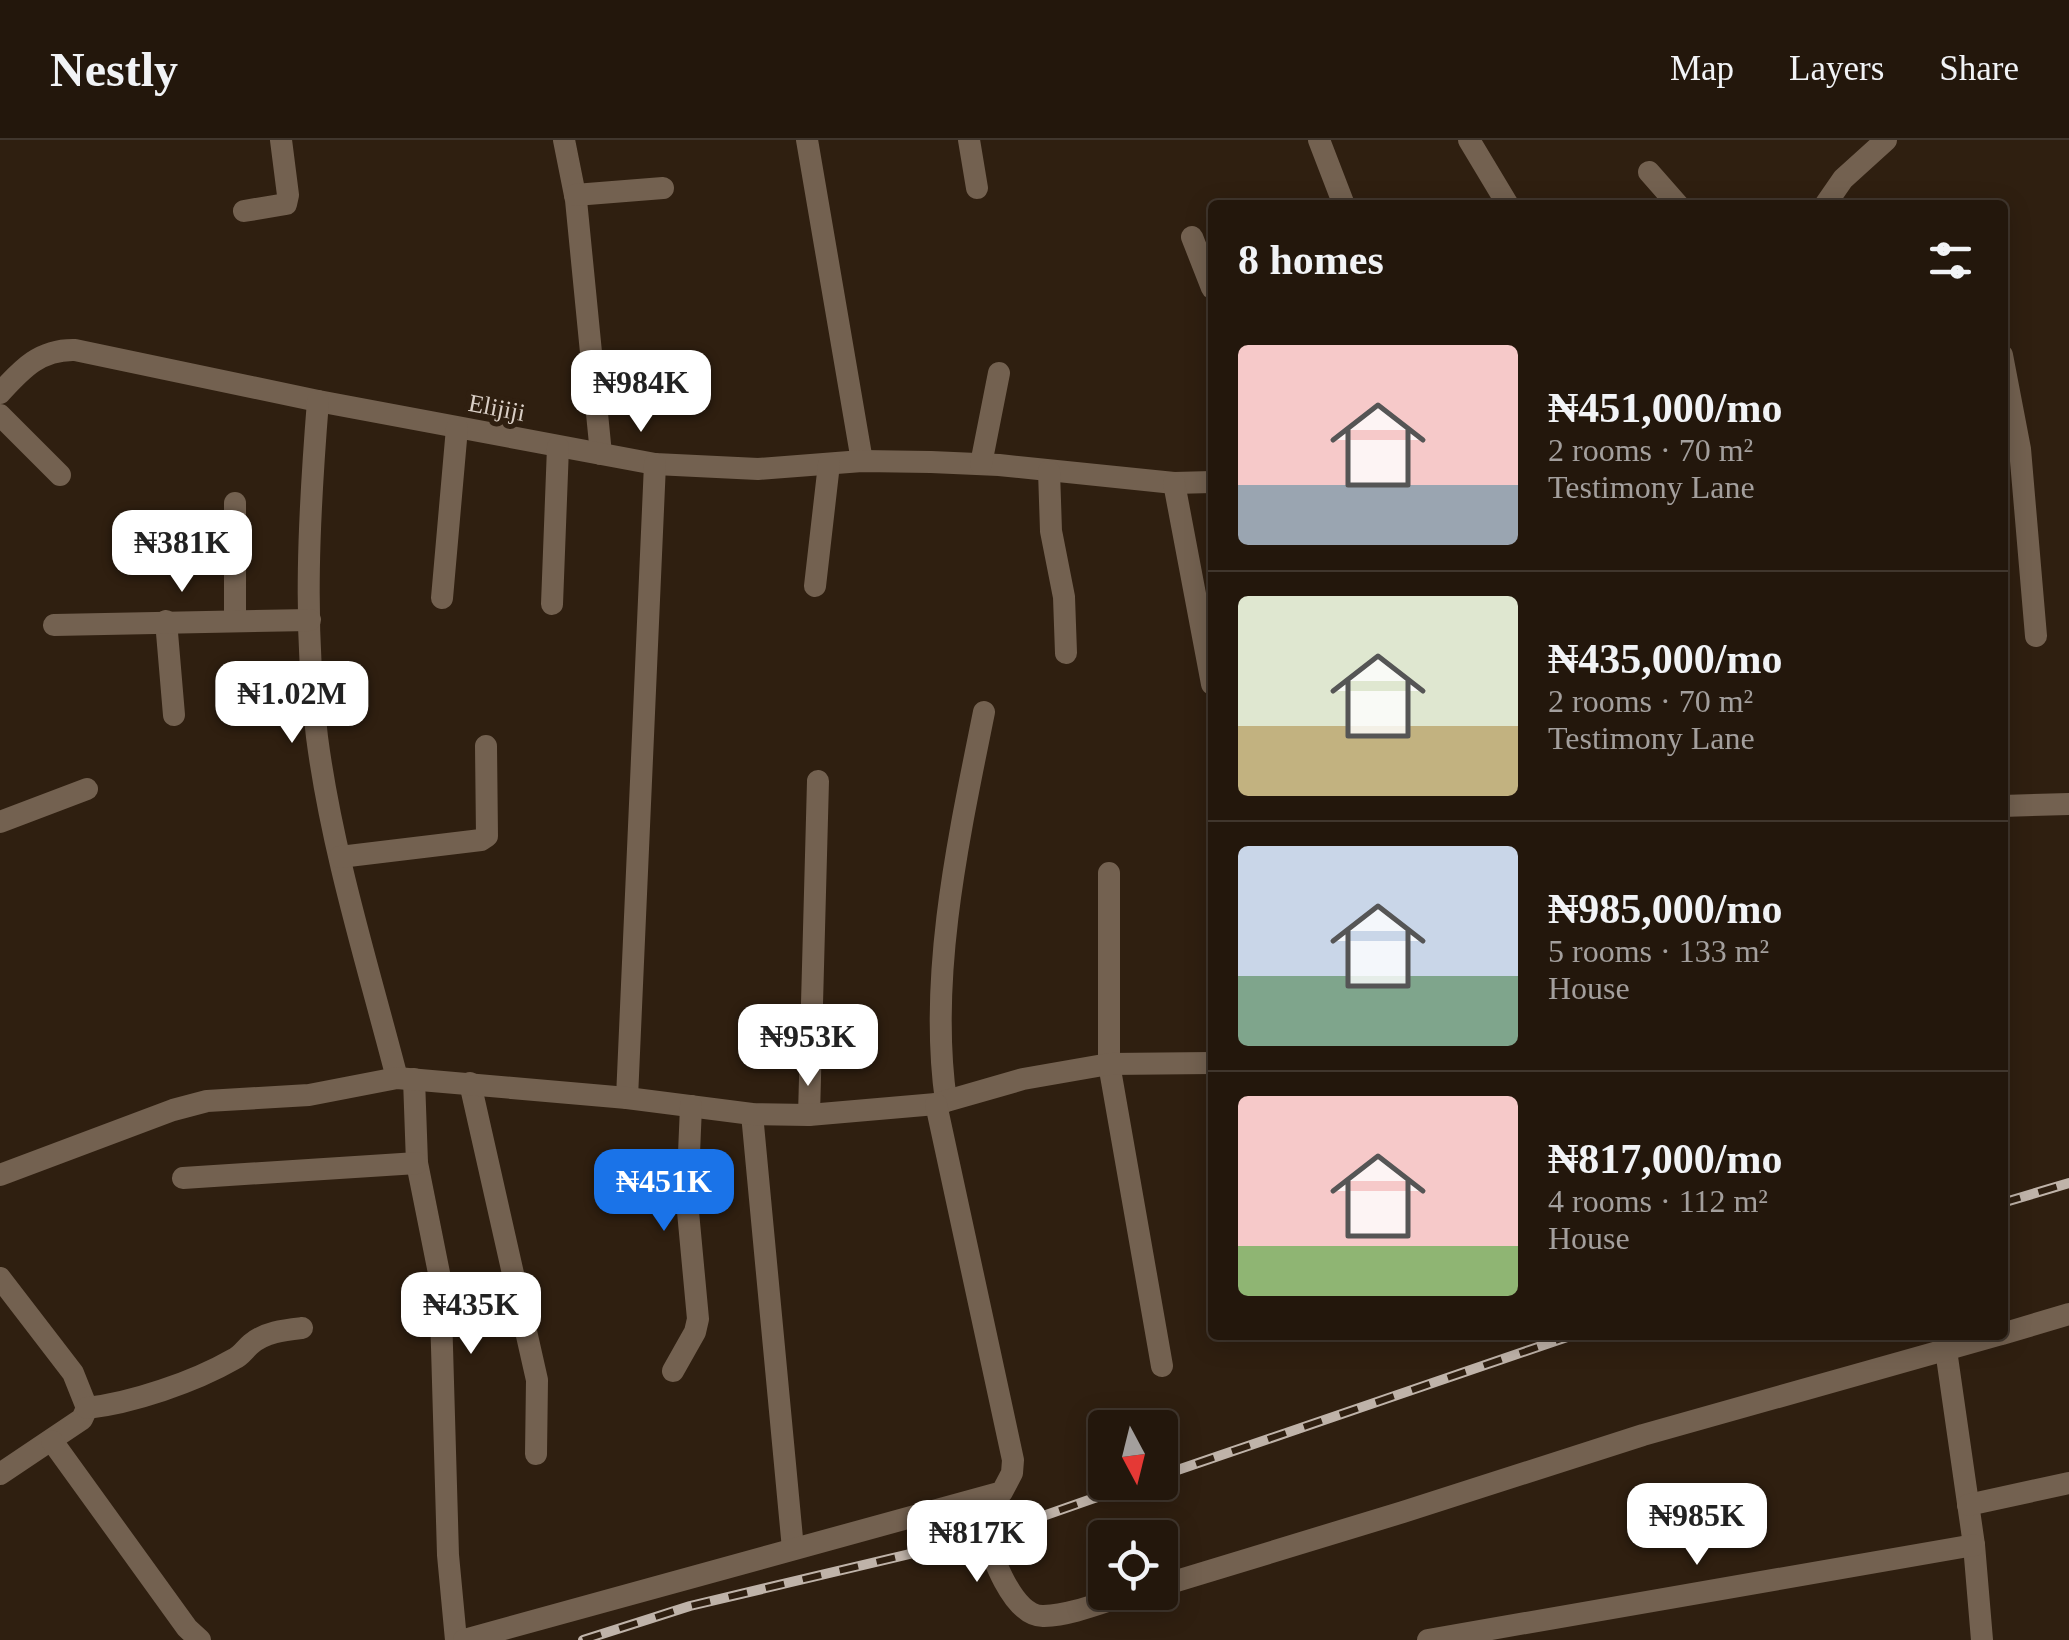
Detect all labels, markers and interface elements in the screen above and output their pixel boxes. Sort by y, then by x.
text: Nestly [50,43,178,96]
text: Map [1670,49,1734,88]
text: Layers [1789,49,1884,88]
text: Share [1939,49,2019,88]
icon: filters [1923,233,1978,288]
text: 8 homes [1238,237,1384,283]
pin: ₦984K [571,350,711,435]
text: ₦984K [593,364,689,400]
icon: home [1318,385,1438,505]
text: ₦451,000/mo [1548,385,1783,431]
street label: Elijiji [466,389,527,426]
text: 2 rooms · 70 m² [1548,432,1753,468]
text: Testimony Lane [1548,469,1755,505]
pin: ₦381K [112,510,252,595]
text: ₦381K [134,524,230,560]
icon: home [1318,636,1438,756]
text: ₦435,000/mo [1548,636,1783,682]
pin: ₦1.02M [211,661,373,746]
text: ₦1.02M [237,675,347,711]
text: 2 rooms · 70 m² [1548,683,1753,719]
text: Testimony Lane [1548,720,1755,756]
icon: home [1318,886,1438,1006]
text: ₦985,000/mo [1548,886,1783,932]
text: 5 rooms · 133 m² [1548,933,1769,969]
text: House [1548,970,1630,1006]
pin: ₦953K [738,1004,878,1089]
text: ₦953K [760,1018,856,1054]
icon: home [1318,1136,1438,1256]
text: ₦817,000/mo [1548,1136,1783,1182]
pin: ₦451K [594,1149,734,1234]
text: ₦451K [616,1163,712,1199]
text: 4 rooms · 112 m² [1548,1183,1768,1219]
text: House [1548,1220,1630,1256]
pin: ₦435K [401,1272,541,1357]
text: ₦435K [423,1286,519,1322]
north arrow [1088,1410,1178,1500]
map controls [1088,1410,1178,1610]
pin: ₦985K [1627,1483,1767,1568]
text: ₦985K [1649,1497,1745,1533]
pin: ₦817K [907,1500,1047,1585]
text: ₦817K [929,1514,1025,1550]
button: locate [1088,1520,1178,1610]

